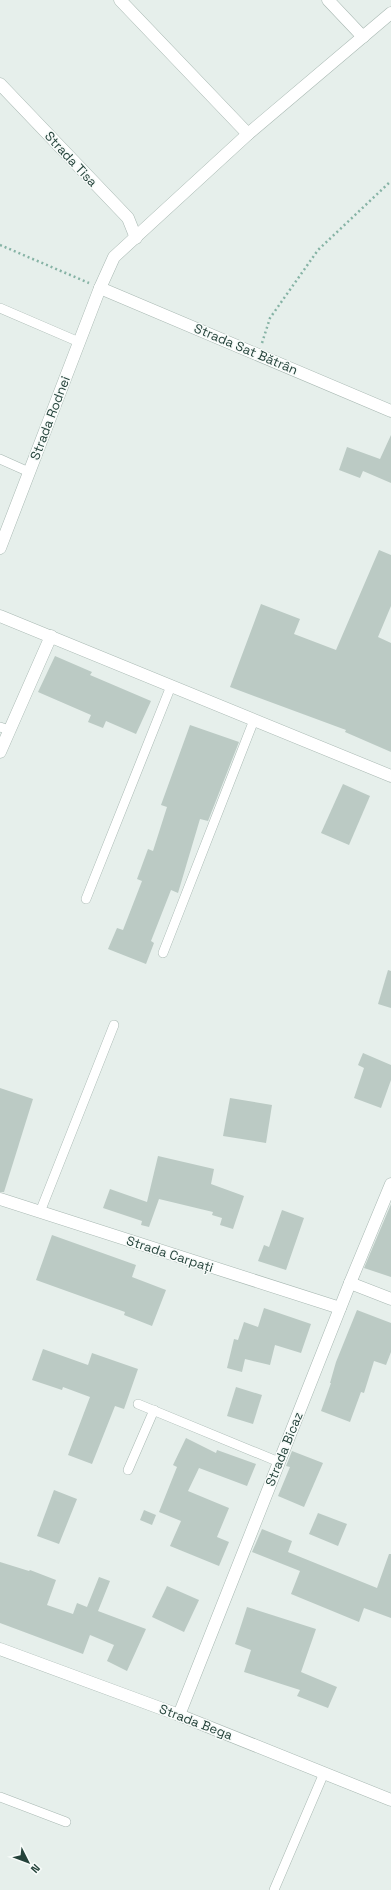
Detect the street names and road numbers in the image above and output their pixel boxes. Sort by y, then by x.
street label: Strada Tisa [41,128,101,191]
street label: Strada Sat Bătrân [191,319,301,379]
street label: Strada Rodnei [26,374,74,462]
street label: Strada Carpați [124,1232,216,1276]
street label: Strada Bicaz [261,1409,307,1489]
street label: Strada Bega [157,1700,236,1744]

